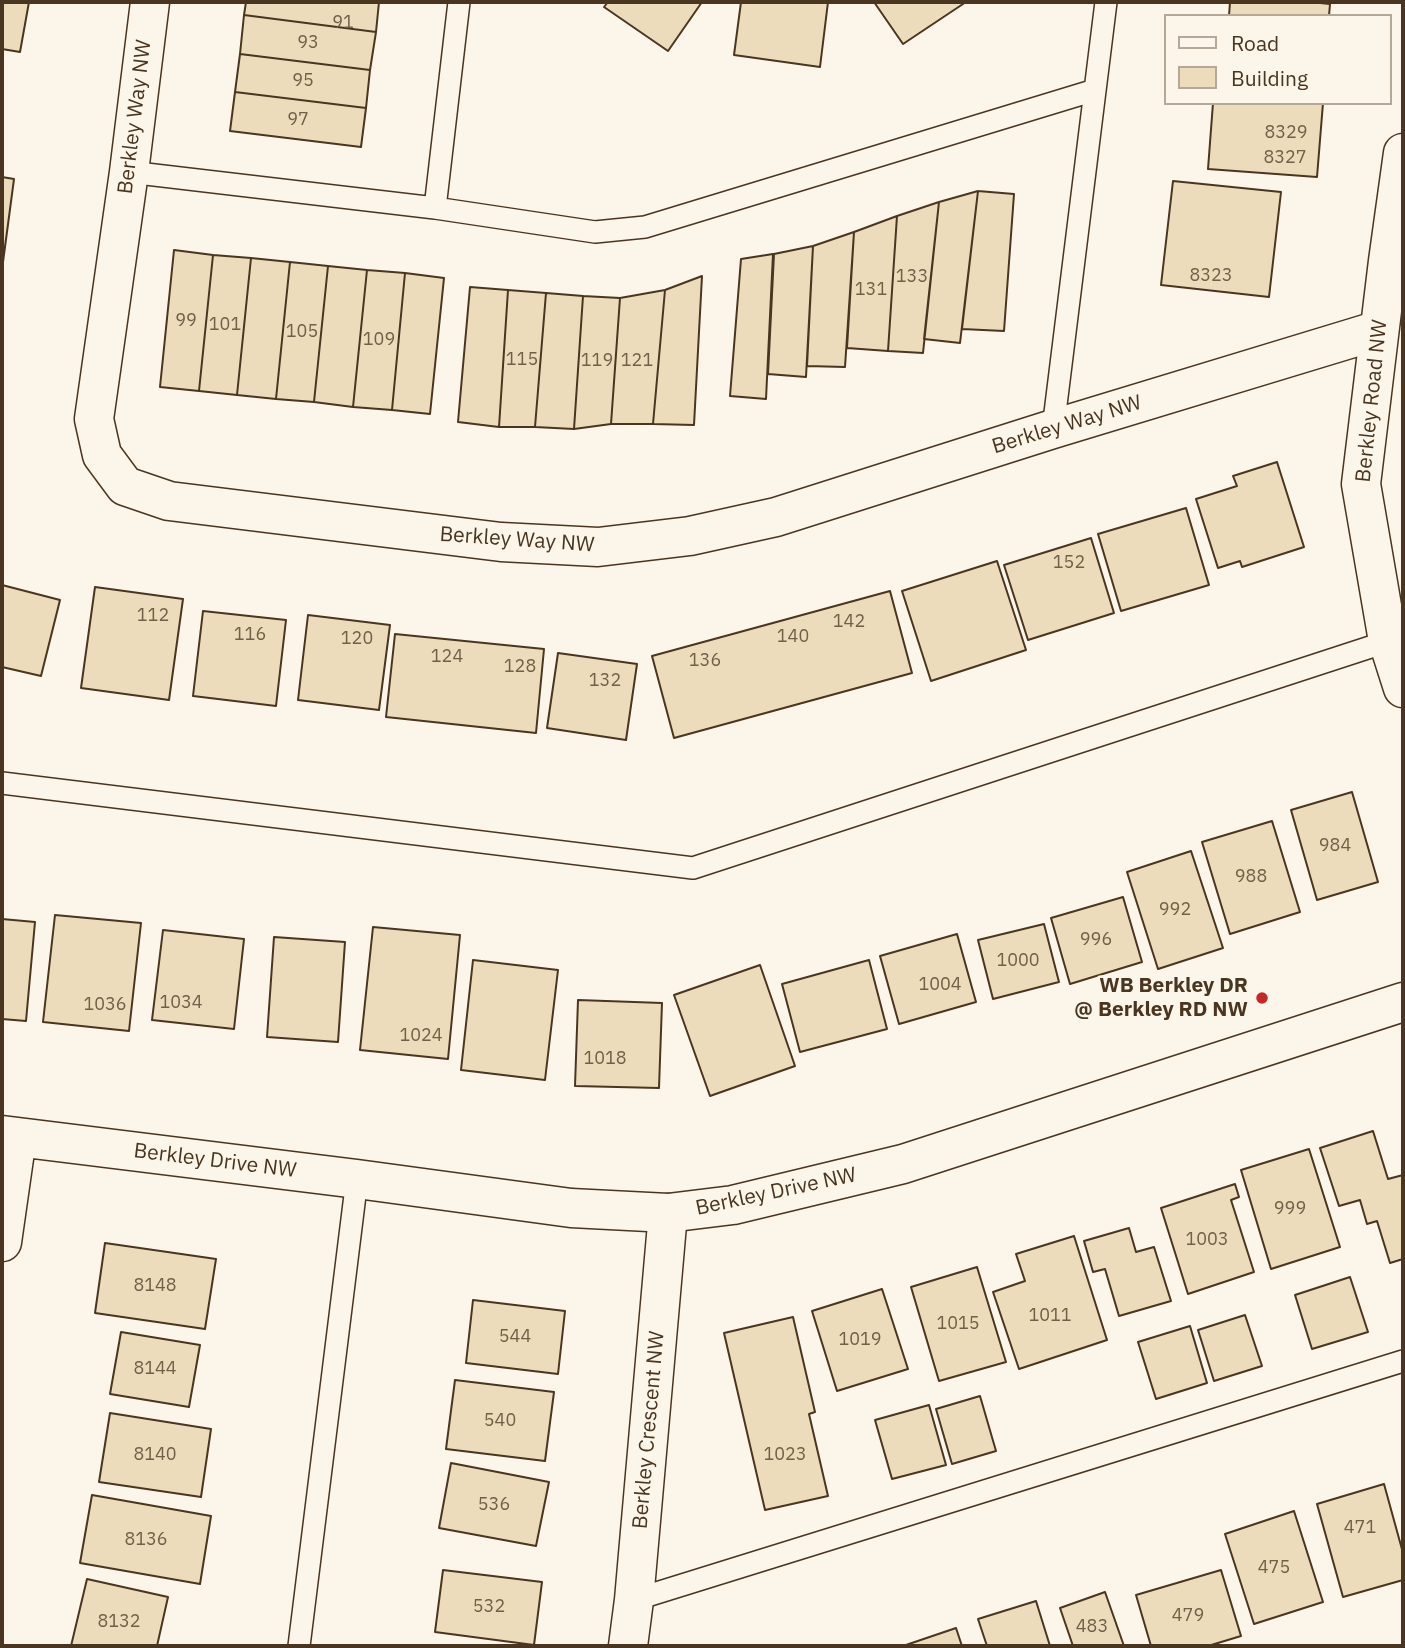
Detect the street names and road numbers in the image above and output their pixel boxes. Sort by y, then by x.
street label: Berkley Way NW [113,38,157,196]
street label: Berkley Road NW [1351,318,1393,484]
street label: Berkley Way NW [989,390,1145,460]
street label: Berkley Way NW [439,522,595,558]
street label: Berkley Drive NW [132,1139,298,1183]
street label: Berkley Drive NW [693,1163,859,1221]
street label: Berkley Crescent NW [628,1330,670,1530]

